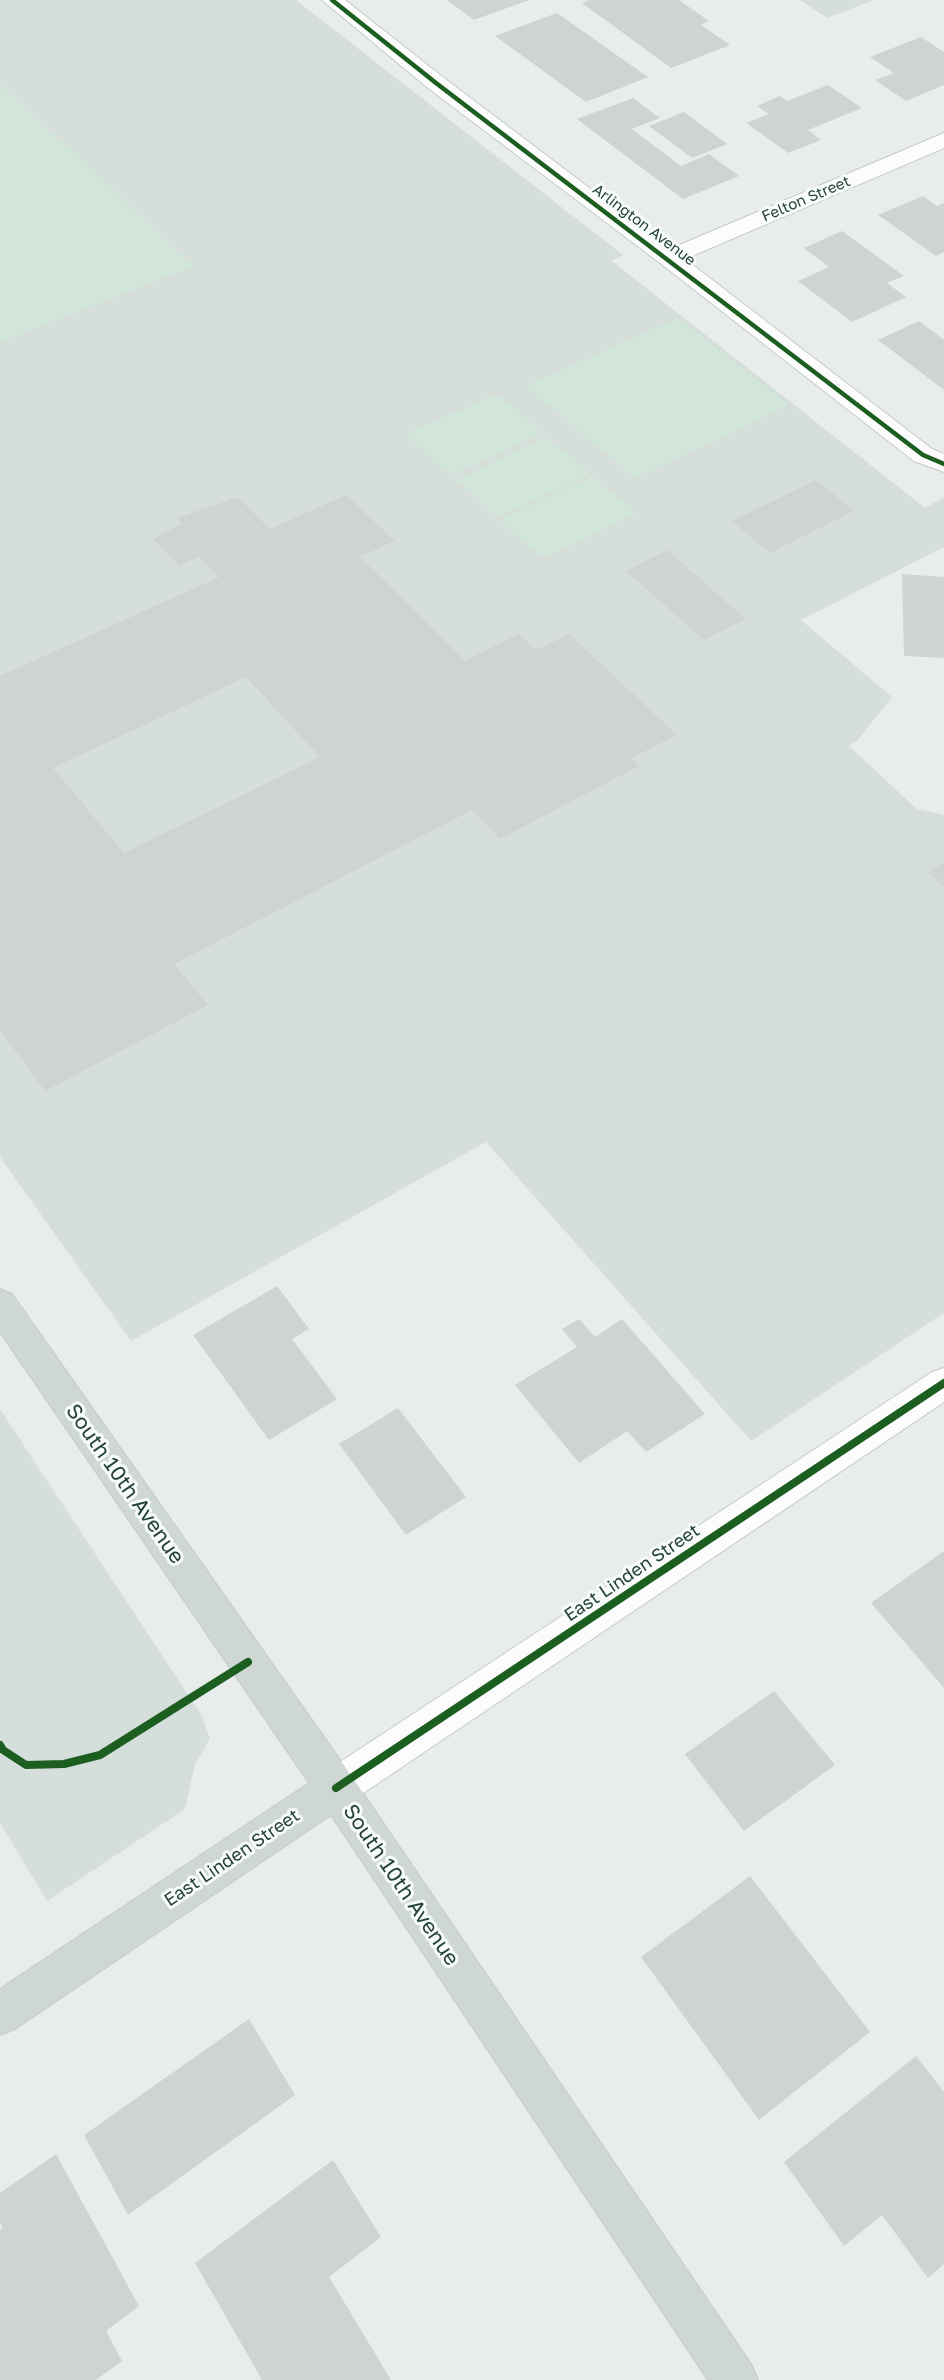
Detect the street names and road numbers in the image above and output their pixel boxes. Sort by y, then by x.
street label: Felton Street [759,172,853,226]
street label: Arlington Avenue [589,180,699,270]
street label: South 10th Avenue [60,1399,190,1569]
street label: East Linden Street [560,1520,704,1626]
street label: South 10th Avenue [338,1800,464,1970]
street label: East Linden Street [160,1805,304,1911]

